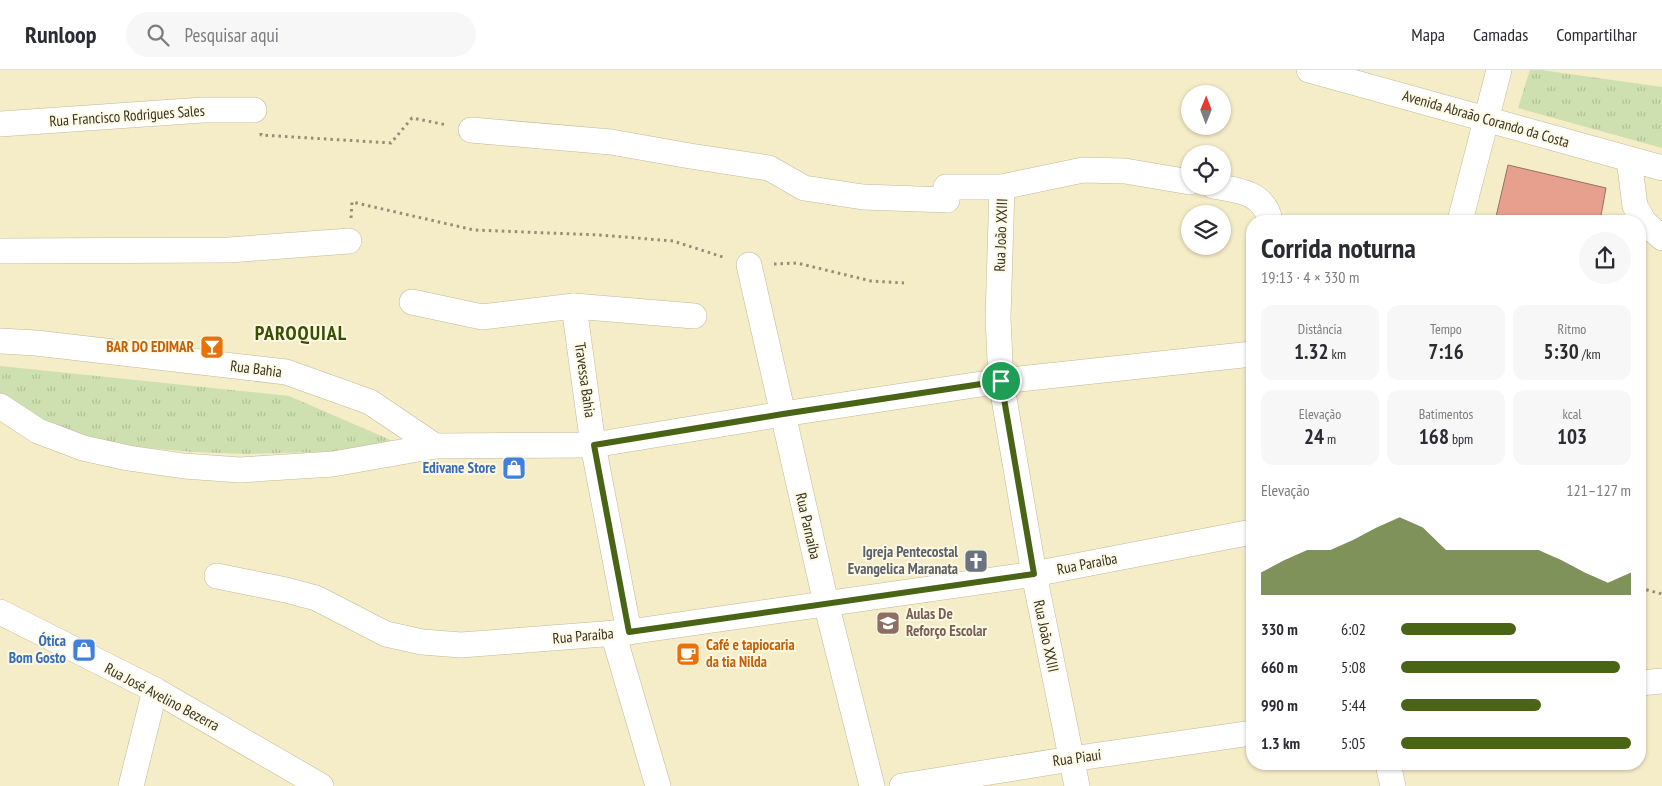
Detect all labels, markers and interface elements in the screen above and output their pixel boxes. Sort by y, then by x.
search box [126,12,476,57]
text: Runloop [25,19,96,50]
icon: search [144,21,172,49]
text: Pesquisar aqui [184,23,279,47]
text: Mapa [1411,23,1445,46]
text: Camadas [1473,23,1528,46]
text: Compartilhar [1556,23,1637,46]
north arrow [1181,85,1231,135]
map controls [1181,85,1231,255]
street label: Avenida Abraão Corando da Costa [1401,86,1572,151]
street label: Rua Francisco Rodrigues Sales [49,101,205,130]
button: locate [1181,145,1231,195]
street label: Rua João XXIII [990,198,1011,272]
button: layers [1181,205,1231,255]
text: Corrida noturna [1261,229,1416,266]
button: share [1579,232,1631,284]
text: 19:13 · 4 × 330 m [1261,267,1359,287]
district label: PAROQUIAL [255,320,347,346]
text: Distância [1298,320,1342,338]
text: Tempo [1430,320,1462,338]
text: Ritmo [1558,320,1586,338]
bar icon: BAR DO EDIMAR [199,334,225,360]
place label: BAR DO EDIMAR [106,337,194,356]
text: 1.32 [1294,338,1329,365]
text: 7:16 [1428,338,1464,365]
text: 5:30 [1543,338,1579,365]
street label: Travessa Bahia [571,341,600,419]
text: km [1329,345,1346,363]
text: /km [1579,345,1601,363]
street label: Rua Bahia [229,356,283,381]
pin [980,360,1022,402]
icon: arrive [987,367,1015,395]
text: Elevação [1299,405,1341,423]
text: Batimentos [1419,405,1473,423]
text: kcal [1562,405,1582,423]
text: 24 [1304,423,1324,450]
text: 168 [1419,423,1449,450]
text: 103 [1557,423,1587,450]
text: m [1324,430,1336,448]
text: bpm [1449,430,1473,448]
shop icon: Edivane Store [501,455,527,481]
place label: Edivane Store [423,458,496,477]
text: Elevação [1261,480,1310,500]
text: 121–127 m [1566,480,1631,500]
street label: Rua Parnaíba [792,491,825,561]
place label: Igreja Pentecostal Evangelica Maranata [848,542,958,578]
church icon: Igreja Pentecostal Evangelica Maranata [963,548,989,574]
street label: Rua Paraíba [1055,548,1119,579]
street label: Rua João XXIII [1030,598,1063,674]
place label: Aulas De Reforço Escolar [905,604,988,640]
school or university icon: Aulas De Reforço Escolar [875,610,901,636]
text: 330 m [1261,619,1298,639]
text: 6:02 [1341,619,1366,639]
street label: Rua Paraíba [552,623,614,648]
place label: Ótica Bom Gosto [9,631,66,667]
place label: Café e tapiocaria da tia Nilda [706,635,795,671]
shop icon: Ótica Bom Gosto [71,637,97,663]
cafe icon: Café e tapiocaria da tia Nilda [675,641,701,667]
text: 660 m [1261,657,1298,677]
text: 5:08 [1341,657,1366,677]
street label: Rua José Avelino Bezerra [102,658,223,735]
text: 990 m [1261,695,1298,715]
text: 5:44 [1341,695,1366,715]
text: 1.3 km [1261,733,1300,753]
text: 5:05 [1341,733,1366,753]
street label: Rua Piauí [1052,745,1103,770]

